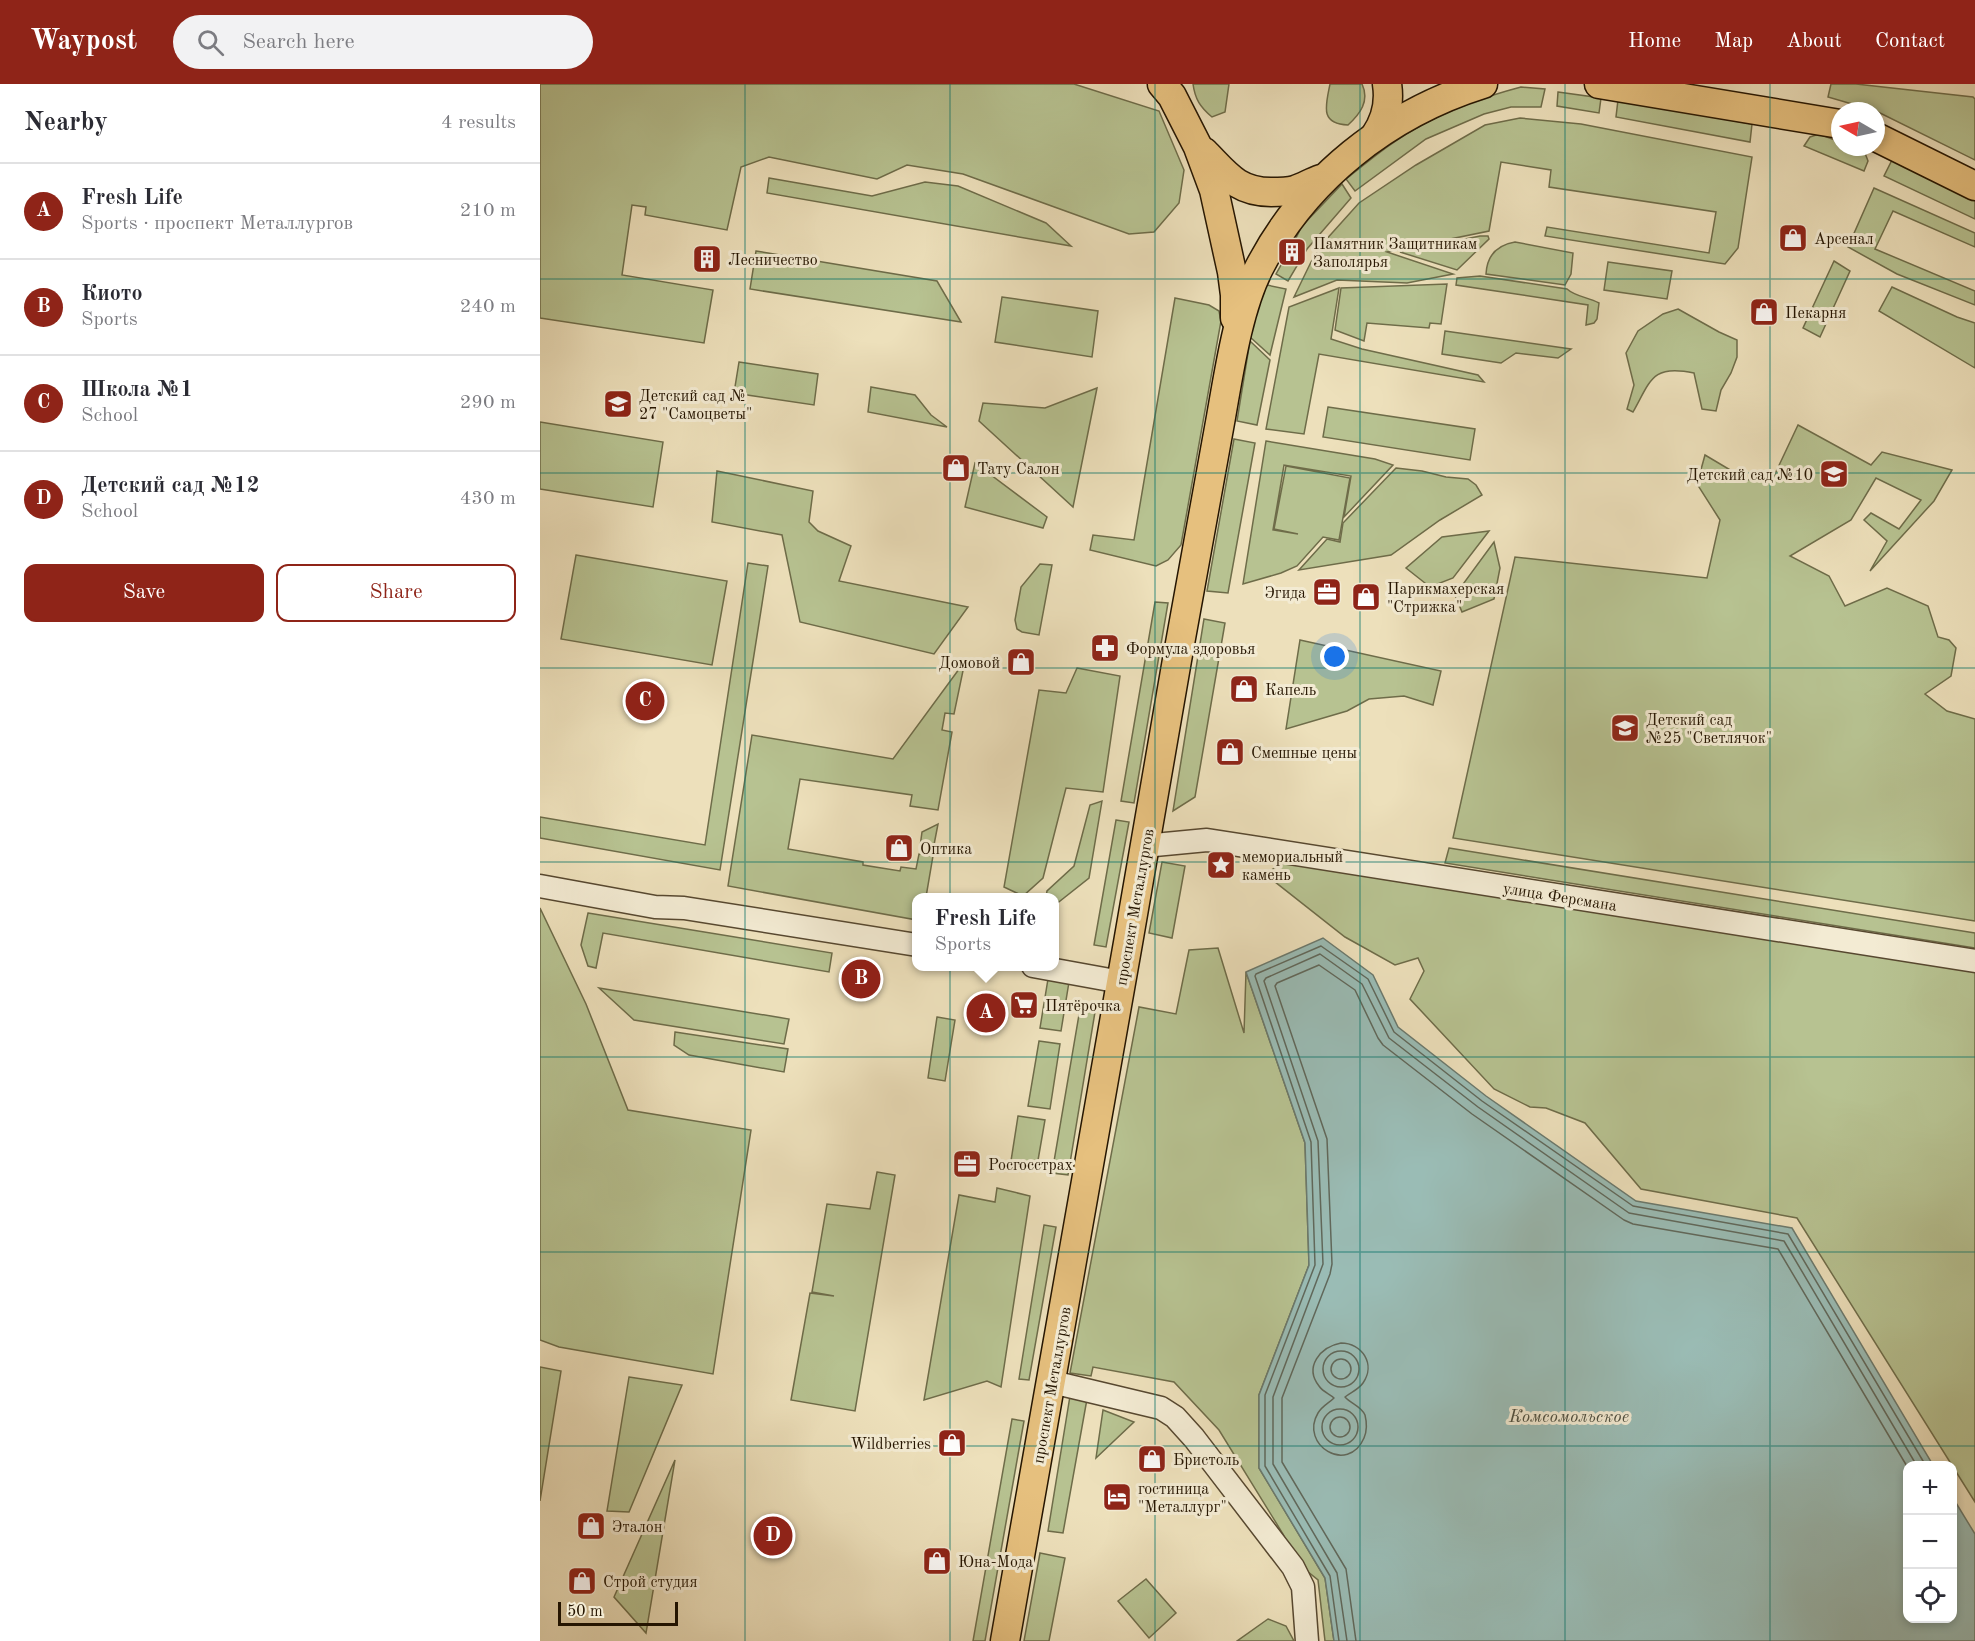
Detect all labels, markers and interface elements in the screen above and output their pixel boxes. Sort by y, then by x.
search box [173,15,593,69]
icon: search [194,26,227,59]
text: Waypost [30,28,137,56]
text: Search here [242,31,355,53]
text: Home [1628,31,1681,52]
text: Map [1714,31,1753,52]
text: About [1786,31,1842,52]
text: Contact [1875,31,1945,52]
north arrow [1831,102,1885,156]
text: Nearby [24,110,108,136]
text: 4 results [441,113,516,133]
text: Fresh Life [81,187,183,209]
text: A [36,201,51,221]
text: 210 m [460,201,516,221]
text: Sports · проспект Металлургов [81,214,353,234]
shop icon: Арсенал [1777,222,1809,254]
place label: Арсенал [1814,232,1874,248]
building icon: Памятник Защитникам Заполярья [1276,236,1308,268]
place label: Памятник Защитникам Заполярья [1313,237,1477,271]
building icon: Лесничество [691,243,723,275]
place label: Лесничество [728,253,818,269]
text: Киото [81,283,143,305]
shop icon: Пекарня [1748,296,1780,328]
text: B [36,297,51,317]
text: 240 m [460,297,516,317]
place label: Пекарня [1785,306,1846,322]
text: Sports [81,310,138,330]
text: Школа №1 [81,379,193,401]
school or university icon: Детский сад № 27 "Самоцветы" [602,388,634,420]
place label: Детский сад № 27 "Самоцветы" [639,389,752,423]
text: C [37,393,50,413]
text: 290 m [460,393,516,413]
text: School [81,406,138,426]
shop icon: Тату Салон [940,452,972,484]
school or university icon: Детский сад №10 [1818,458,1850,490]
place label: Тату Салон [977,462,1060,478]
place label: Детский сад №10 [1687,468,1813,484]
text: Детский сад №12 [81,475,260,497]
text: D [36,489,51,509]
text: 430 m [460,489,516,509]
text: School [81,502,138,522]
button: Save [24,564,264,622]
button: Share [276,564,516,622]
office icon: Эгида [1311,576,1343,608]
shop icon: Парикмахерская "Стрижка" [1350,581,1382,613]
place label: Парикмахерская "Стрижка" [1387,582,1504,616]
place label: Эгида [1264,586,1306,602]
pharmacy icon: Формула здоровья [1089,632,1121,664]
place label: Формула здоровья [1126,642,1255,658]
your location [1320,642,1349,671]
shop icon: Домовой [1005,646,1037,678]
place label: Домовой [939,656,1000,672]
shop icon: Капель [1228,673,1260,705]
pin: C [626,678,664,724]
place label: Капель [1265,683,1316,699]
school or university icon: Детский сад №25 "Светлячок" [1609,712,1641,744]
place label: Детский сад №25 "Светлячок" [1646,713,1772,747]
shop icon: Смешные цены [1214,736,1246,768]
place label: Смешные цены [1251,746,1357,762]
street label: проспект Металлургов [1114,828,1158,987]
shop icon: Оптика [883,832,915,864]
place label: Оптика [920,842,972,858]
place icon: мемориальный камень [1205,849,1237,881]
place label: мемориальный камень [1242,850,1343,884]
street label: улица Ферсмана [1502,881,1618,915]
popup [912,893,1059,971]
text: Fresh Life [935,908,1036,930]
text: Sports [935,935,991,955]
pin: B [842,956,880,1002]
supermarket icon: Пятёрочка [1008,989,1040,1021]
pin: A [966,990,1006,1036]
place label: Пятёрочка [1045,999,1121,1015]
office icon: Росгосстрах [951,1148,983,1180]
place label: Росгосстрах [988,1158,1073,1174]
street label: проспект Металлургов [1031,1306,1075,1465]
water label: Комсомольское [1508,1408,1629,1426]
shop icon: Wildberries [936,1427,968,1459]
place label: Wildberries [850,1437,931,1453]
shop icon: Бристоль [1136,1443,1168,1475]
place label: Бристоль [1173,1453,1239,1469]
map controls [1903,1461,1957,1623]
button: + [1903,1461,1957,1515]
hotel icon: гостиница "Металлург" [1101,1481,1133,1513]
place label: гостиница "Металлург" [1138,1482,1227,1516]
shop icon: Эталон [575,1510,607,1542]
pin: D [754,1514,792,1558]
button: − [1903,1515,1957,1569]
place label: Эталон [612,1520,663,1536]
shop icon: Юна-Мода [921,1545,953,1577]
place label: Юна-Мода [958,1555,1033,1571]
shop icon: Строй студия [566,1565,598,1597]
button: locate [1903,1569,1957,1623]
place label: Строй студия [603,1575,698,1591]
scale bar [558,1599,678,1626]
text: 50 m [567,1604,603,1620]

